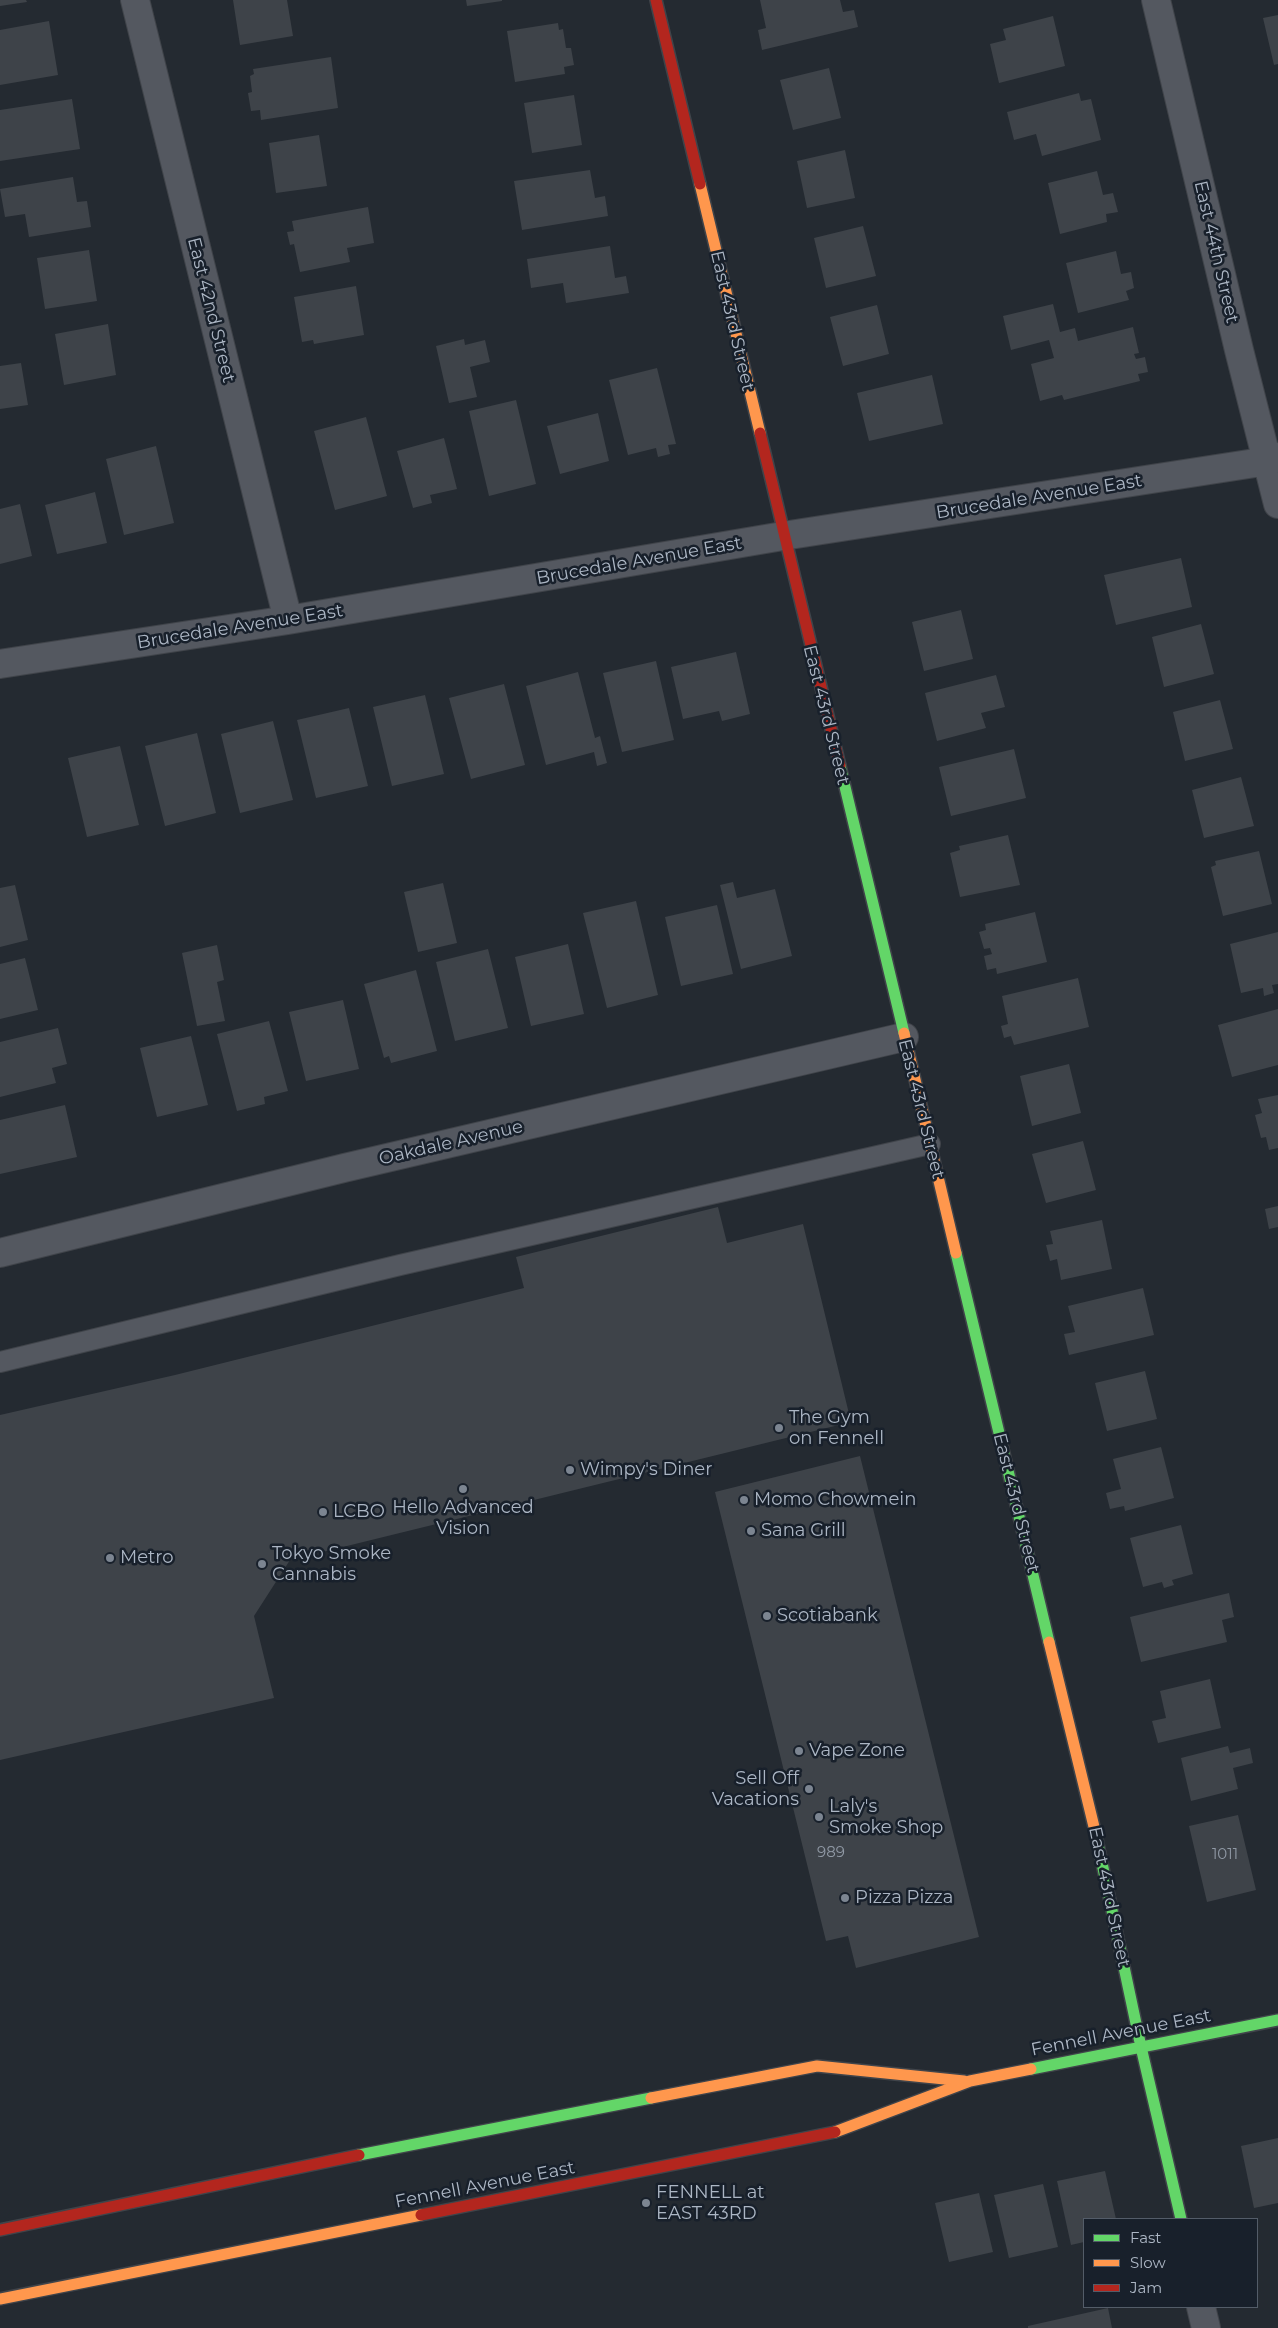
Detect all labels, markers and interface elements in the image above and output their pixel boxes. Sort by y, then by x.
street label: East 44th Street [1189,179,1243,325]
street label: East 42nd Street [183,235,239,385]
street label: East 43rd Street [705,249,759,393]
street label: Brucedale Avenue East [934,470,1144,524]
street label: Brucedale Avenue East [535,532,743,590]
street label: Brucedale Avenue East [135,600,345,654]
street label: East 43rd Street [798,643,854,787]
street label: East 43rd Street [893,1037,949,1181]
street label: Oakdale Avenue [377,1116,525,1170]
place label: The Gym on Fennell [789,1407,884,1450]
marker: The Gym on Fennell [773,1422,785,1434]
street label: East 43rd Street [988,1431,1044,1575]
place label: Wimpy's Diner [580,1459,712,1481]
marker: Wimpy's Diner [564,1464,576,1476]
marker: Hello Advanced Vision [457,1483,469,1495]
place label: Momo Chowmein [754,1489,916,1511]
marker: Momo Chowmein [738,1494,750,1506]
place label: Hello Advanced Vision [392,1497,534,1540]
place label: LCBO [333,1501,385,1523]
marker: LCBO [317,1506,329,1518]
place label: Sana Grill [761,1520,846,1542]
marker: Sana Grill [745,1525,757,1537]
place label: Tokyo Smoke Cannabis [272,1543,391,1586]
place label: Metro [120,1547,174,1569]
marker: Metro [104,1552,116,1564]
marker: Tokyo Smoke Cannabis [256,1558,268,1570]
place label: Scotiabank [777,1605,878,1627]
marker: Scotiabank [761,1610,773,1622]
place label: Vape Zone [809,1740,905,1762]
marker: Vape Zone [793,1745,805,1757]
place label: Sell Off Vacations [712,1768,799,1810]
marker: Sell Off Vacations [803,1783,815,1795]
place label: Laly's Smoke Shop [829,1796,943,1838]
marker: Laly's Smoke Shop [813,1811,825,1823]
street label: East 43rd Street [1084,1825,1134,1969]
house number: 989 [817,1844,845,1862]
house number: 1011 [1212,1846,1238,1864]
place label: Pizza Pizza [855,1887,953,1909]
marker: Pizza Pizza [839,1892,851,1904]
street label: Fennell Avenue East [1029,2005,1213,2061]
street label: Fennell Avenue East [393,2157,577,2213]
place label: FENNELL at EAST 43RD [656,2182,765,2224]
marker: FENNELL at EAST 43RD [640,2197,652,2209]
legend [1083,2218,1258,2308]
text: Fast [1130,2228,1161,2247]
text: Slow [1130,2253,1166,2272]
text: Jam [1130,2278,1162,2297]

